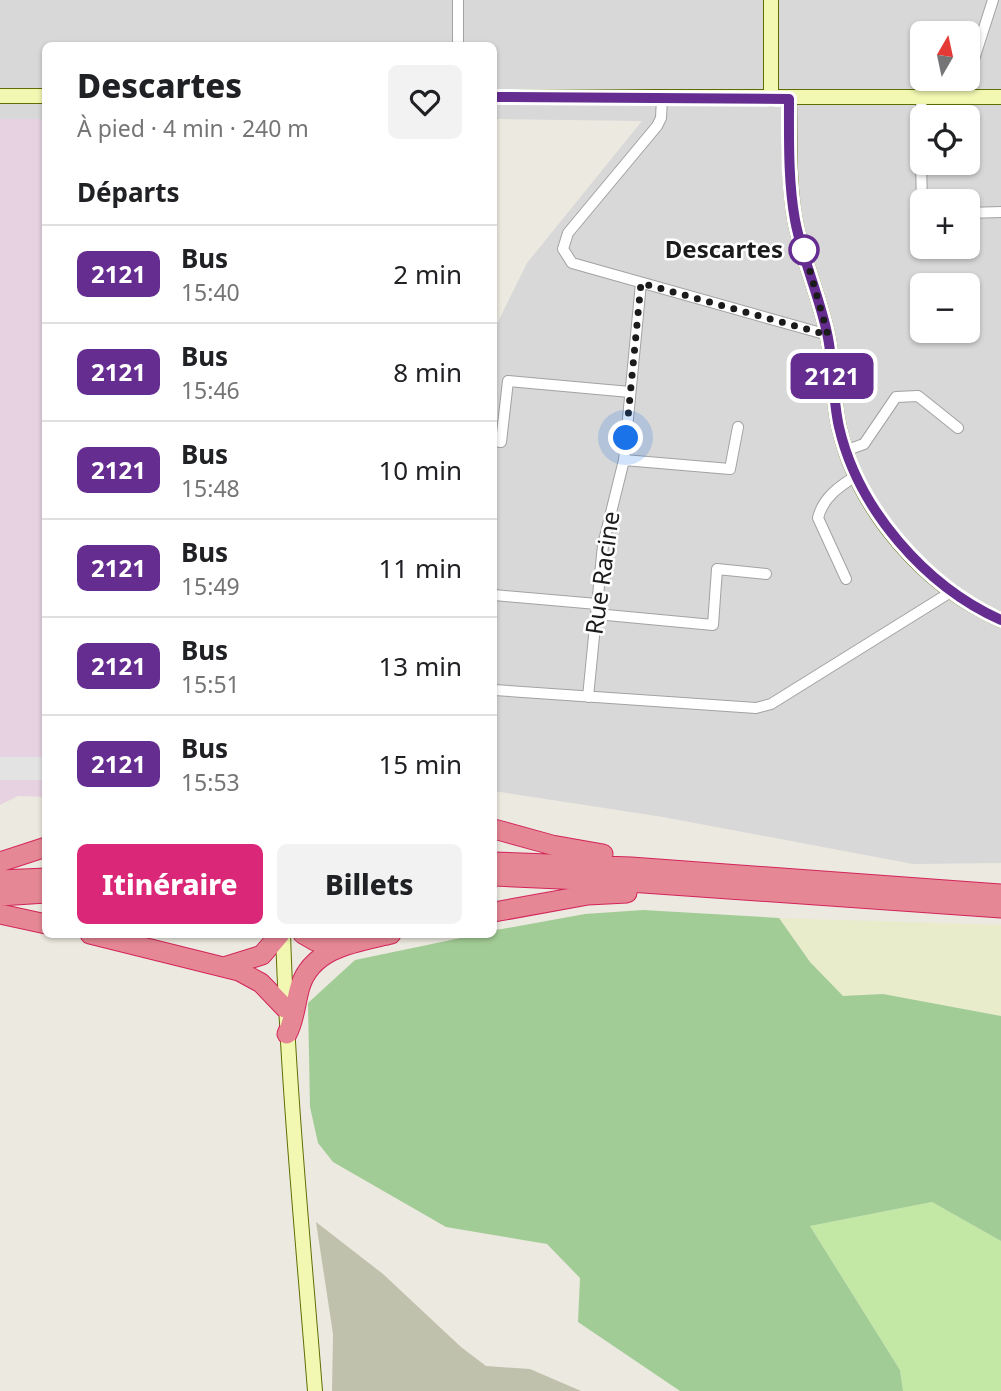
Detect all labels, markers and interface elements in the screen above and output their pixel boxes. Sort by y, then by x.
north arrow [910,21,980,91]
map controls [910,21,980,343]
text: Descartes [77,63,242,108]
button: heart [388,65,462,139]
button: locate [910,105,980,175]
text: À pied · 4 min · 240 m [77,112,309,144]
text: Départs [77,174,180,210]
button: + [910,189,980,259]
place label: Descartes [665,232,783,265]
marker: Descartes [789,235,819,265]
text: Bus [181,240,228,276]
text: 2 min [393,256,462,292]
text: 2121 [91,257,146,290]
button: − [910,273,980,343]
text: 15:40 [181,276,240,308]
text: Bus [181,338,228,374]
line badge: 2121 [783,353,881,399]
text: 8 min [393,354,462,390]
text: 2121 [91,355,146,388]
text: 2121 [805,359,859,392]
text: 15:46 [181,374,240,406]
your location [608,420,643,455]
text: Bus [181,436,228,472]
text: 10 min [378,452,462,488]
text: 2121 [91,453,146,486]
text: 15:48 [181,472,240,504]
street label: Rue Racine [577,509,626,636]
text: Bus [181,534,228,570]
text: 11 min [378,550,462,586]
text: 2121 [91,551,146,584]
text: 15:49 [181,570,240,602]
text: Bus [181,632,228,668]
text: 13 min [378,648,462,684]
text: 2121 [91,649,146,682]
text: 15:51 [181,668,240,700]
text: Bus [181,730,228,766]
text: 15 min [378,746,462,782]
text: 2121 [91,747,146,780]
text: 15:53 [181,766,240,798]
button: Itinéraire [77,844,263,924]
button: Billets [277,844,462,924]

